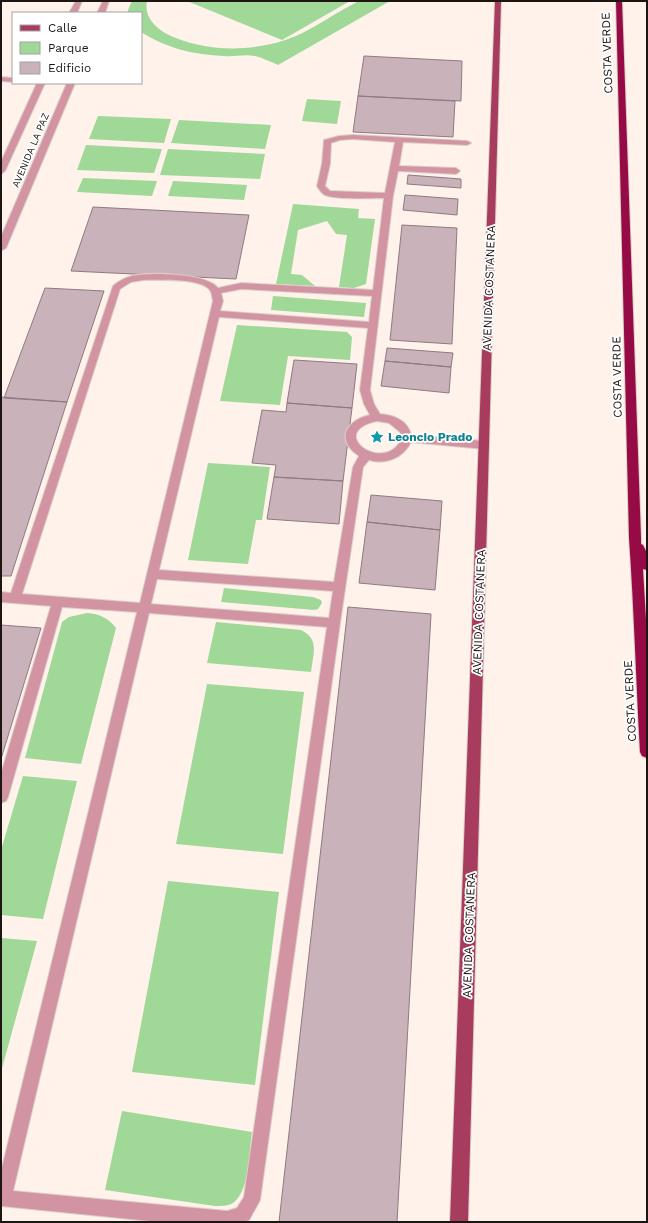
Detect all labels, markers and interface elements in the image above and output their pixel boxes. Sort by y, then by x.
legend [12,12,142,84]
street label: COSTA VERDE [599,12,615,94]
text: Calle [48,21,77,35]
text: Parque [48,41,89,55]
text: Edificio [48,61,91,75]
street label: AVENIDA LA PAZ [10,111,51,189]
street label: AVENIDA COSTANERA [480,225,498,351]
street label: COSTA VERDE [609,336,625,418]
place icon: Leoncio Prado [369,429,385,445]
place label: Leoncio Prado [388,430,472,444]
street label: AVENIDA COSTANERA [470,549,488,675]
street label: COSTA VERDE [621,660,639,742]
street label: AVENIDA COSTANERA [460,872,478,998]

